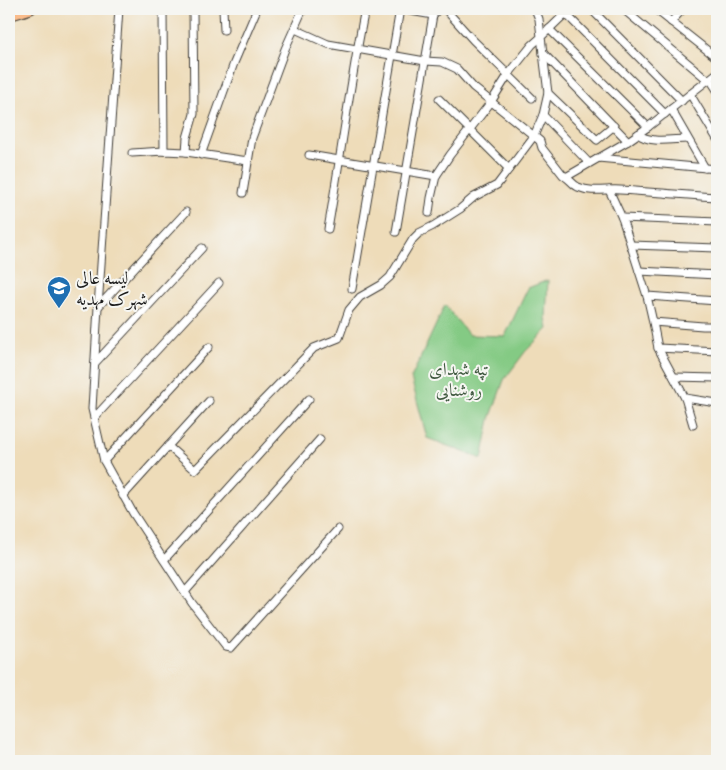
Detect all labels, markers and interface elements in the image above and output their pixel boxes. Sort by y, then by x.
place label: لیسه عالی شهرک مهدیه [76,267,148,314]
school or university icon: لیسه عالی شهرک مهدیه [46,275,72,309]
park label: تپه شهدای روشنایی [429,358,489,405]

